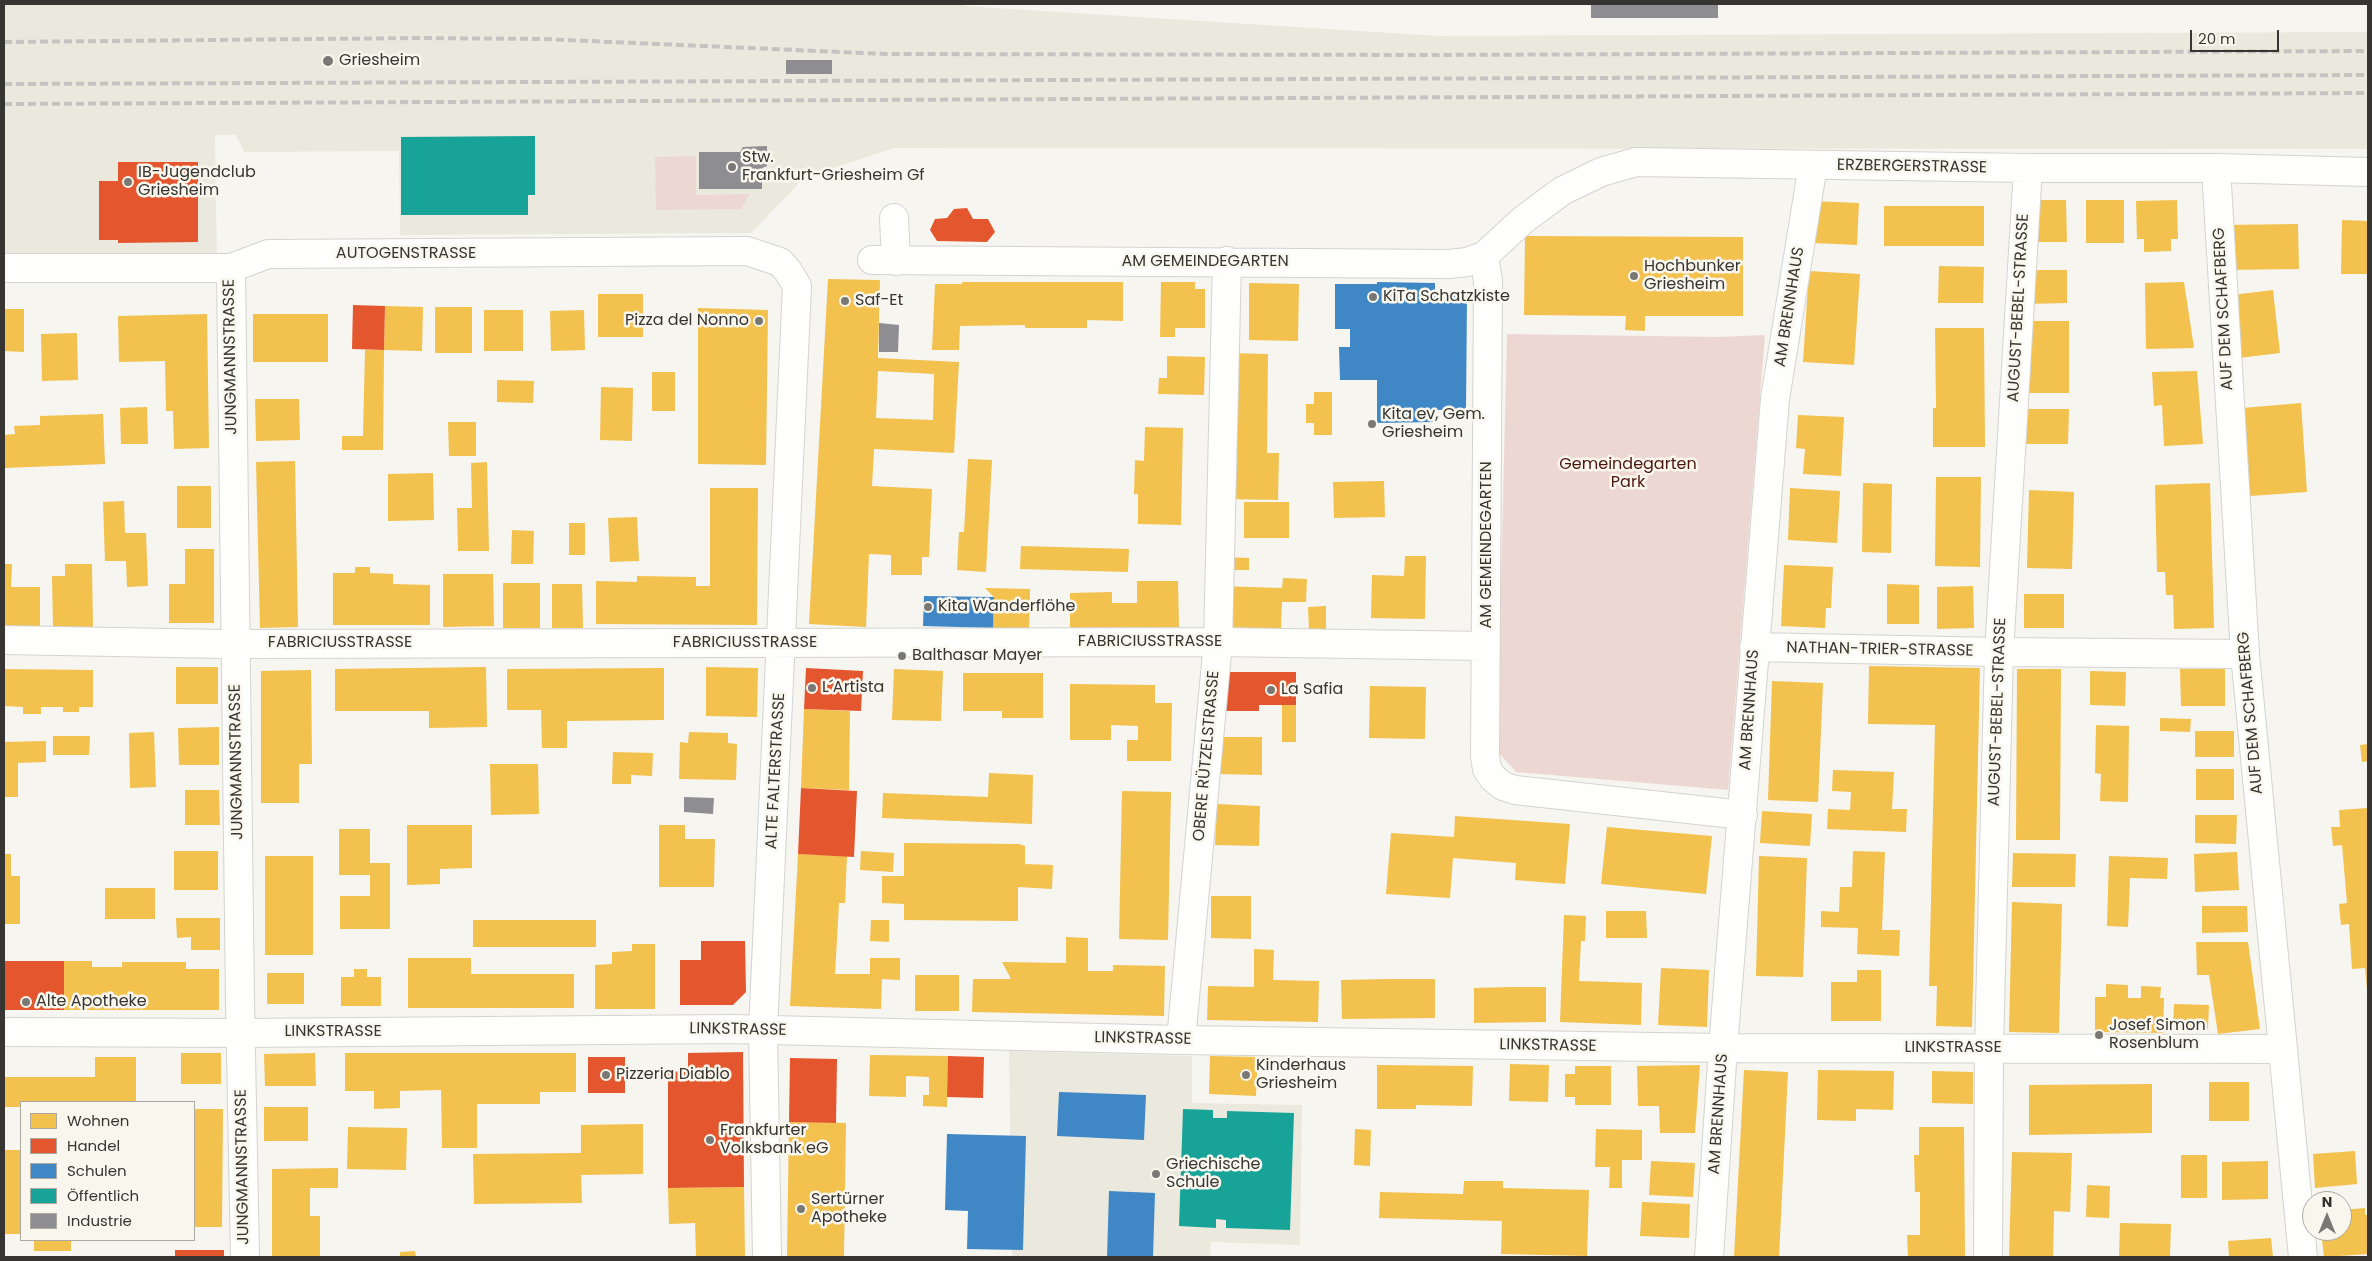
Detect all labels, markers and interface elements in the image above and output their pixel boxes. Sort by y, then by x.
scale bar [2192,20,2281,52]
text: 20 m [2198,28,2236,49]
place label: Griesheim [339,51,420,71]
marker: Griesheim [321,54,335,68]
place label: Stw. Frankfurt-Griesheim Gf [742,148,925,186]
street label: ERZBERGERSTRASSE [1837,156,1987,178]
marker: Stw. Frankfurt-Griesheim Gf [726,161,738,173]
place label: IB-Jugendclub Griesheim [138,163,256,201]
marker: IB-Jugendclub Griesheim [122,176,134,188]
street label: AUGUST-BEBEL-STRASSE [2004,213,2034,403]
street label: AUF DEM SCHAFBERG [2210,227,2238,391]
street label: AUTOGENSTRASSE [336,244,476,264]
street label: AM BRENNHAUS [1771,246,1809,368]
street label: AM GEMEINDEGARTEN [1121,252,1289,272]
place label: Hochbunker Griesheim [1644,257,1741,295]
marker: Hochbunker Griesheim [1628,270,1640,282]
street label: JUNGMANNSTRASSE [220,279,242,435]
place label: KiTa Schatzkiste [1383,287,1510,307]
place label: Saf-Et [855,291,903,311]
marker: KiTa Schatzkiste [1367,291,1379,303]
marker: Saf-Et [839,295,851,307]
place label: Pizza del Nonno [625,311,749,331]
marker: Pizza del Nonno [753,315,765,327]
place label: Kita ev, Gem. Griesheim [1382,405,1485,443]
marker: Kita ev, Gem. Griesheim [1366,418,1378,430]
park label: Gemeindegarten Park [1559,455,1697,493]
street label: AM GEMEINDEGARTEN [1477,461,1497,629]
place label: Kita Wanderflöhe [938,597,1075,617]
marker: Kita Wanderflöhe [922,601,934,613]
street label: AUGUST-BEBEL-STRASSE [1985,617,2011,807]
street label: AUF DEM SCHAFBERG [2234,631,2268,795]
street label: FABRICIUSSTRASSE [1078,632,1222,652]
street label: FABRICIUSSTRASSE [268,633,412,653]
street label: FABRICIUSSTRASSE [673,633,817,653]
street label: NATHAN-TRIER-STRASSE [1786,639,1974,661]
place label: Balthasar Mayer [912,646,1042,666]
street label: AM BRENNHAUS [1736,649,1764,771]
marker: Balthasar Mayer [896,650,908,662]
street label: OBERE RÜTZELSTRASSE [1190,670,1224,842]
place label: L´Artista [822,678,884,698]
place label: La Safia [1281,680,1343,700]
marker: L´Artista [806,682,818,694]
street label: JUNGMANNSTRASSE [226,684,248,840]
marker: La Safia [1265,684,1277,696]
street label: ALTE FALTERSTRASSE [762,692,790,850]
place label: Alte Apotheke [36,992,147,1012]
marker: Alte Apotheke [20,996,32,1008]
place label: Josef Simon Rosenblum [2109,1016,2206,1054]
street label: LINKSTRASSE [689,1020,787,1040]
street label: LINKSTRASSE [284,1022,382,1042]
street label: LINKSTRASSE [1094,1029,1192,1049]
marker: Josef Simon Rosenblum [2093,1029,2105,1041]
street label: LINKSTRASSE [1499,1036,1597,1056]
street label: LINKSTRASSE [1904,1038,2002,1058]
street label: AM BRENNHAUS [1705,1053,1733,1175]
place label: Kinderhaus Griesheim [1256,1056,1346,1094]
place label: Pizzeria Diablo [616,1065,730,1085]
marker: Pizzeria Diablo [600,1069,612,1081]
marker: Kinderhaus Griesheim [1240,1069,1252,1081]
street label: JUNGMANNSTRASSE [232,1089,254,1245]
legend [20,1101,195,1241]
text: Wohnen [67,1110,129,1131]
place label: Frankfurter Volksbank eG [720,1121,828,1159]
marker: Frankfurter Volksbank eG [704,1134,716,1146]
text: Handel [67,1135,120,1156]
place label: Griechische Schule [1166,1155,1260,1193]
text: Schulen [67,1160,127,1181]
marker: Griechische Schule [1150,1168,1162,1180]
text: Öffentlich [67,1185,139,1206]
place label: Sertürner Apotheke [811,1190,887,1228]
north arrow [2302,1191,2352,1241]
text: N [2322,1192,2332,1212]
marker: Sertürner Apotheke [795,1203,807,1215]
text: Industrie [67,1210,132,1231]

